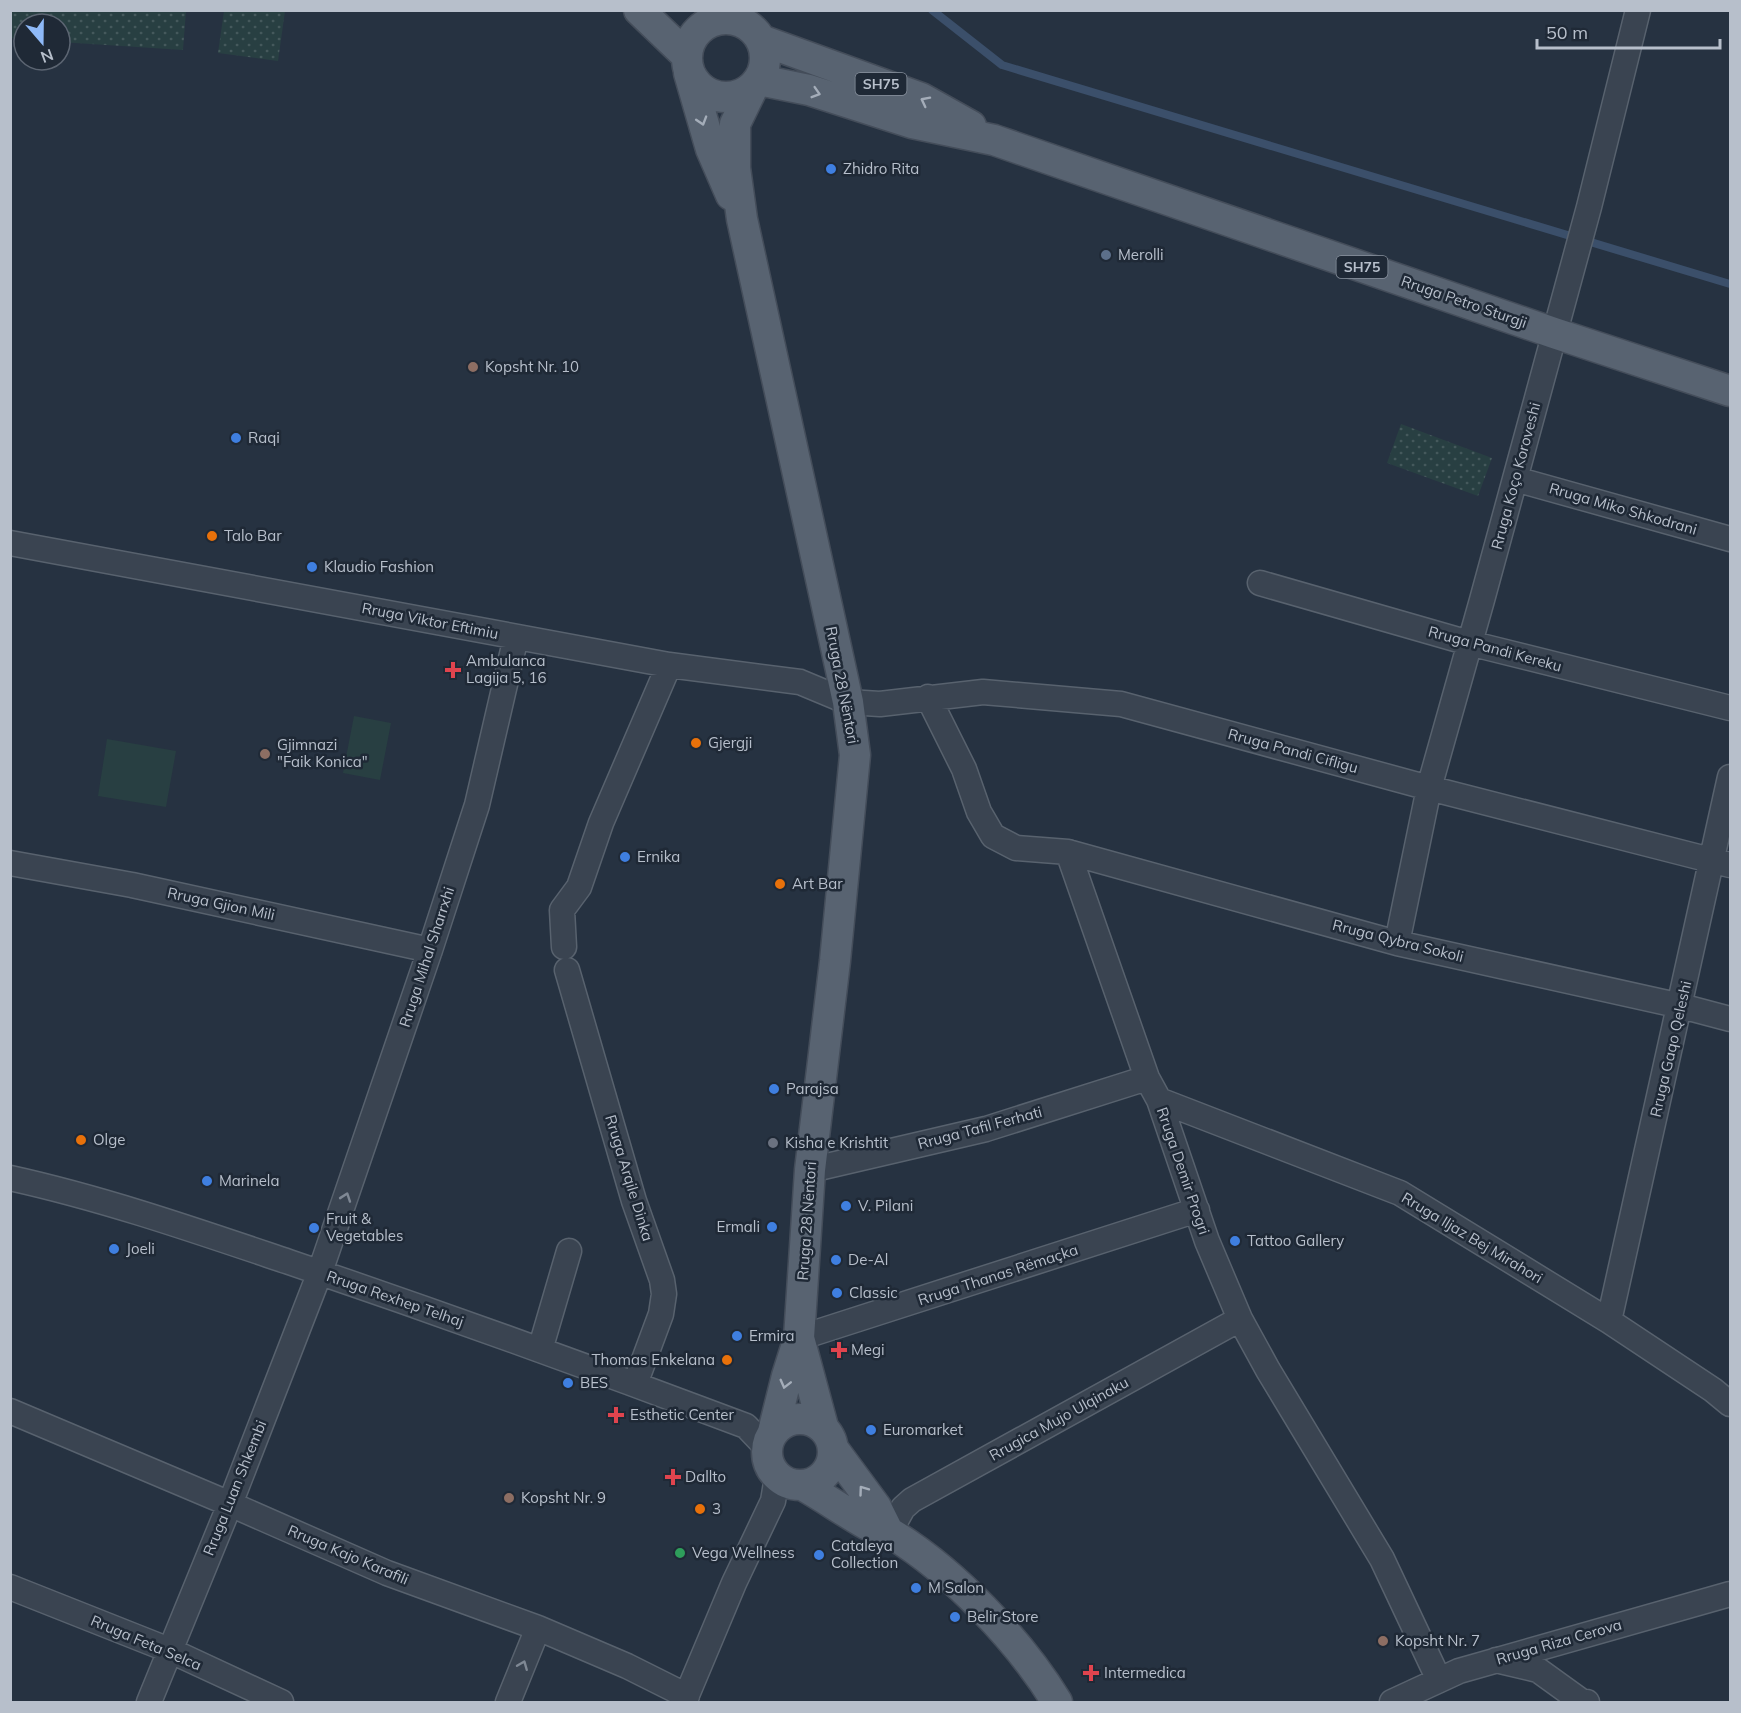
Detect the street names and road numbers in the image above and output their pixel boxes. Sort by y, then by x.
road number: SH75 [856,73,906,95]
road number: SH75 [1336,256,1388,278]
street label: Rruga Petro Sturgji [1399,271,1530,332]
street label: Rruga Koço Koroveshi [1487,400,1544,552]
street label: Rruga Miko Shkodrani [1547,478,1699,539]
street label: Rruga Viktor Eftimiu [360,598,500,643]
street label: Rruga Pandi Kereku [1426,622,1564,675]
street label: Rruga 28 Nëntori [822,625,863,745]
street label: Rruga Pandi Cifligu [1226,724,1360,777]
street label: Rruga Gjion Mili [166,883,277,924]
street label: Rruga Mihal Sharrxhi [395,884,458,1030]
street label: Rruga Qybra Sokoli [1331,915,1466,966]
street label: Rruga Gaqo Qeleshi [1646,979,1695,1119]
street label: Rruga Tafil Ferhati [916,1102,1044,1153]
street label: Rruga Demir Progri [1153,1105,1214,1237]
street label: Rruga Arqile Dinka [601,1112,658,1243]
street label: Rruga 28 Nëntori [793,1161,820,1281]
street label: Rruga Iljaz Bej Mirahori [1398,1188,1546,1287]
street label: Rruga Thanas Rëmaçka [915,1240,1080,1309]
street label: Rruga Rexhep Telhaj [324,1266,466,1331]
street label: Rrugica Mujo Ulqinaku [986,1372,1132,1465]
street label: Rruga Luan Shkembi [199,1417,270,1558]
street label: Rruga Kajo Karafili [285,1520,412,1589]
street label: Rruga Feta Selca [88,1611,204,1674]
street label: Rruga Riza Cerova [1494,1615,1624,1669]

